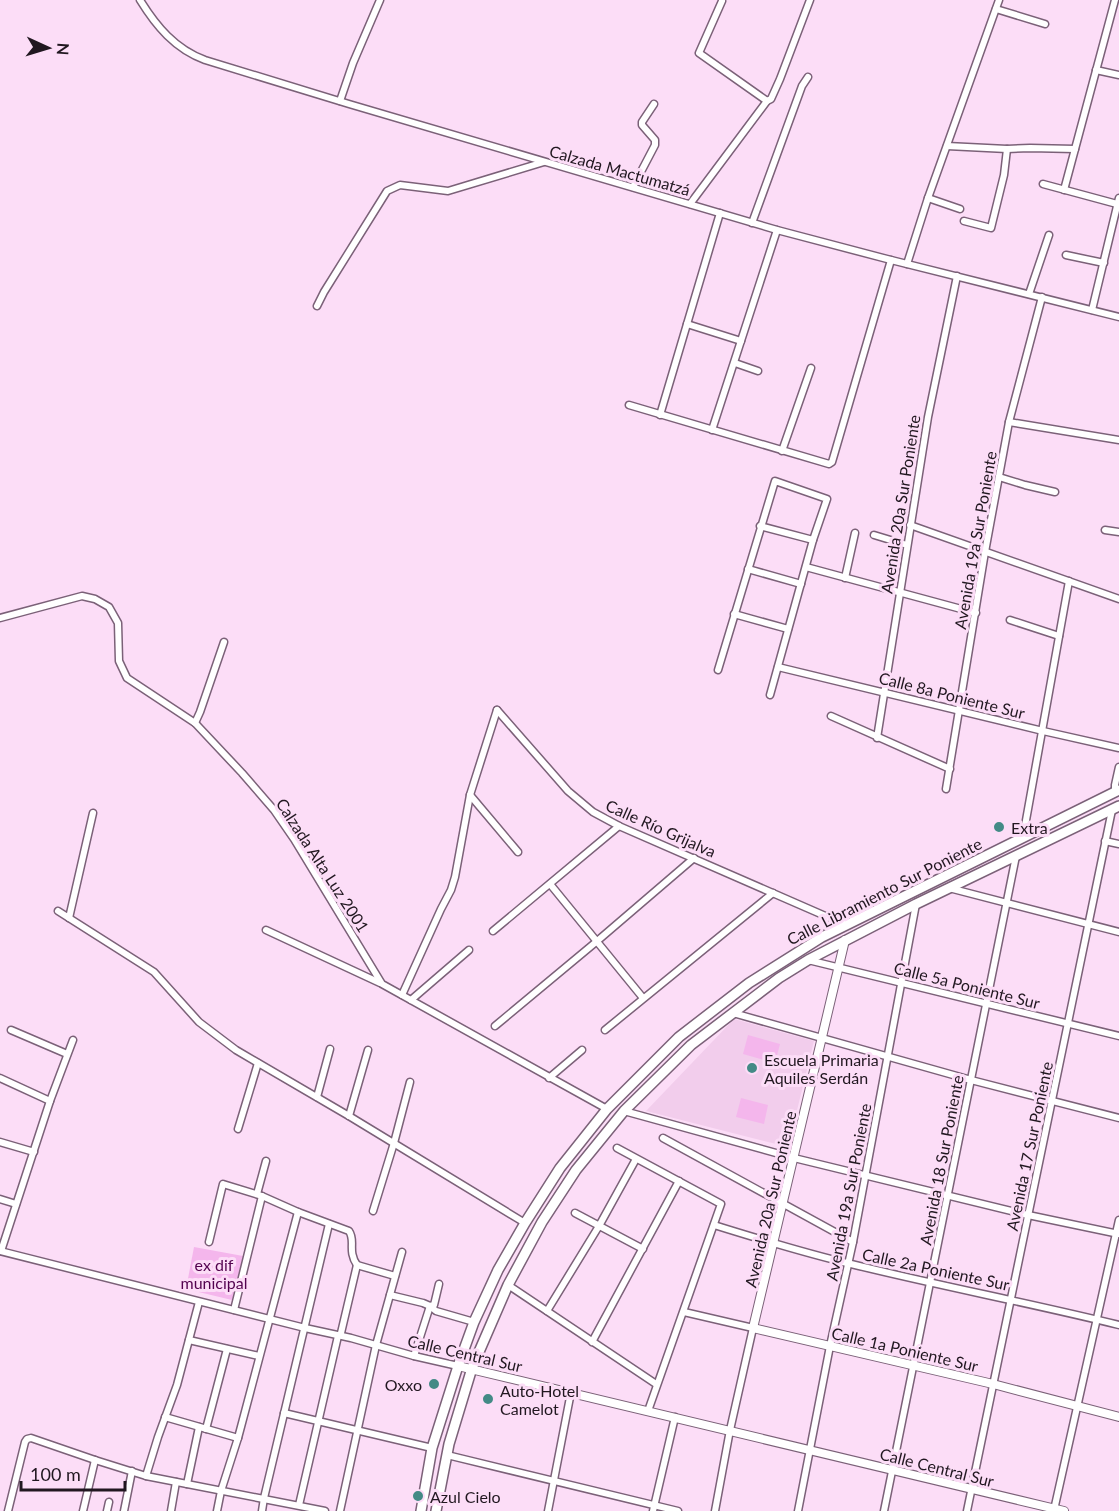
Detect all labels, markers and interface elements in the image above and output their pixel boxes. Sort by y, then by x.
north arrow [18,18,78,78]
text: N [54,42,73,56]
street label: Calzada Mactumatzá [547,141,693,199]
street label: Avenida 20a Sur Poniente [876,413,924,595]
street label: Avenida 19a Sur Poniente [950,449,1000,631]
street label: Calle 8a Poniente Sur [877,668,1027,722]
street label: Calzada Alta Luz 2001 [273,795,373,935]
street label: Calle Río Grijalva [603,795,719,861]
place label: Extra [1011,818,1048,837]
marker: Extra [992,820,1006,834]
street label: Calle Libramiento Sur Poniente [783,834,985,948]
street label: Calle 5a Poniente Sur [892,958,1042,1012]
place label: Escuela Primaria Aquiles Serdán [764,1050,879,1087]
street label: Avenida 17 Sur Poniente [1002,1060,1056,1232]
marker: Escuela Primaria Aquiles Serdán [745,1061,759,1075]
street label: Avenida 18 Sur Poniente [915,1073,967,1247]
street label: Avenida 19a Sur Poniente [821,1102,875,1282]
street label: Avenida 20a Sur Poniente [740,1109,800,1289]
street label: Calle 2a Poniente Sur [861,1244,1011,1294]
park label: ex dif municipal [180,1255,248,1292]
street label: Calle 1a Poniente Sur [830,1323,980,1375]
street label: Calle Central Sur [406,1331,524,1375]
place label: Oxxo [385,1375,422,1394]
marker: Oxxo [427,1377,441,1391]
place label: Auto-Hotel Camelot [500,1381,579,1418]
marker: Auto-Hotel Camelot [481,1392,495,1406]
street label: Calle Central Sur [878,1444,996,1490]
scale bar [21,1454,124,1492]
text: 100 m [30,1463,81,1485]
place label: Azul Cielo [430,1487,501,1506]
marker: Azul Cielo [411,1489,425,1503]

